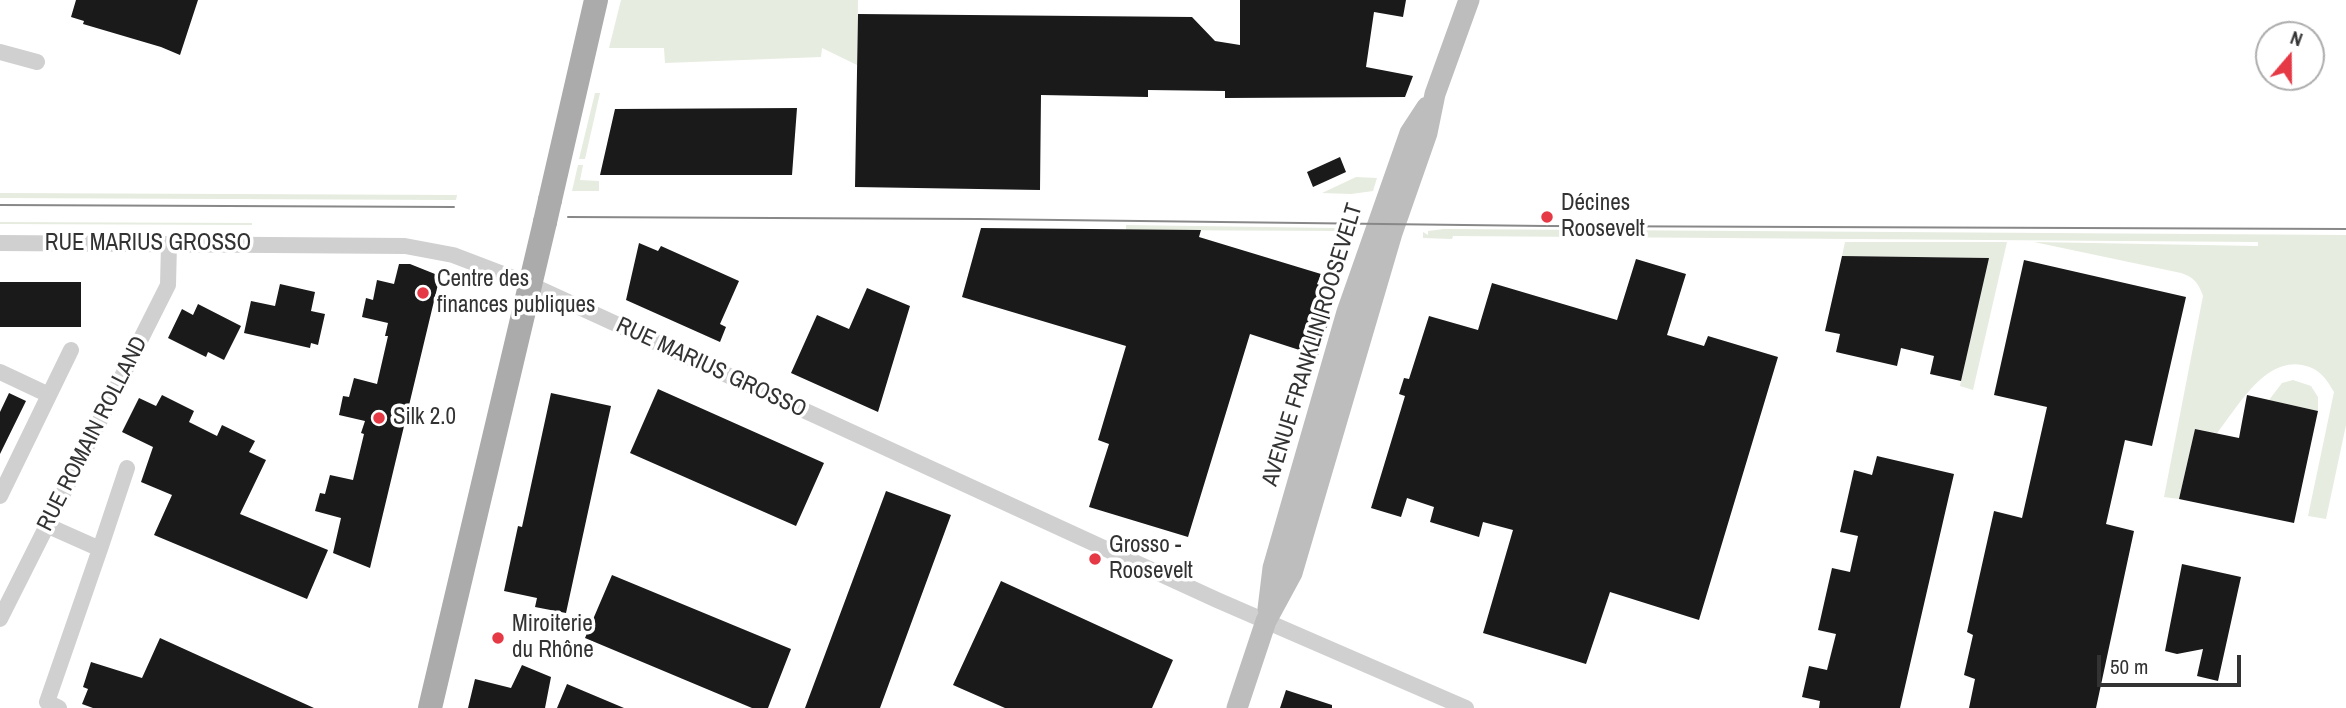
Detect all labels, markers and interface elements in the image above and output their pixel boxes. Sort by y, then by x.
north arrow [2255,21,2325,91]
text: N [2287,24,2306,52]
place label: Décines Roosevelt [1561,190,1645,244]
street label: AVENUE FRANKLIN ROOSEVELT [1257,200,1369,490]
marker: Décines Roosevelt [1539,209,1555,225]
street label: RUE MARIUS GROSSO [45,230,251,258]
place label: Centre des finances publiques [437,266,595,320]
marker: Centre des finances publiques [415,285,431,301]
street label: RUE MARIUS GROSSO [612,312,810,424]
street label: RUE ROMAIN ROLLAND [32,332,154,536]
place label: Silk 2.0 [393,404,456,432]
marker: Silk 2.0 [371,410,387,426]
place label: Grosso - Roosevelt [1109,532,1193,586]
marker: Grosso - Roosevelt [1087,551,1103,567]
place label: Miroiterie du Rhône [512,611,594,665]
marker: Miroiterie du Rhône [490,630,506,646]
scale bar [2101,642,2244,686]
text: 50 m [2110,652,2148,681]

